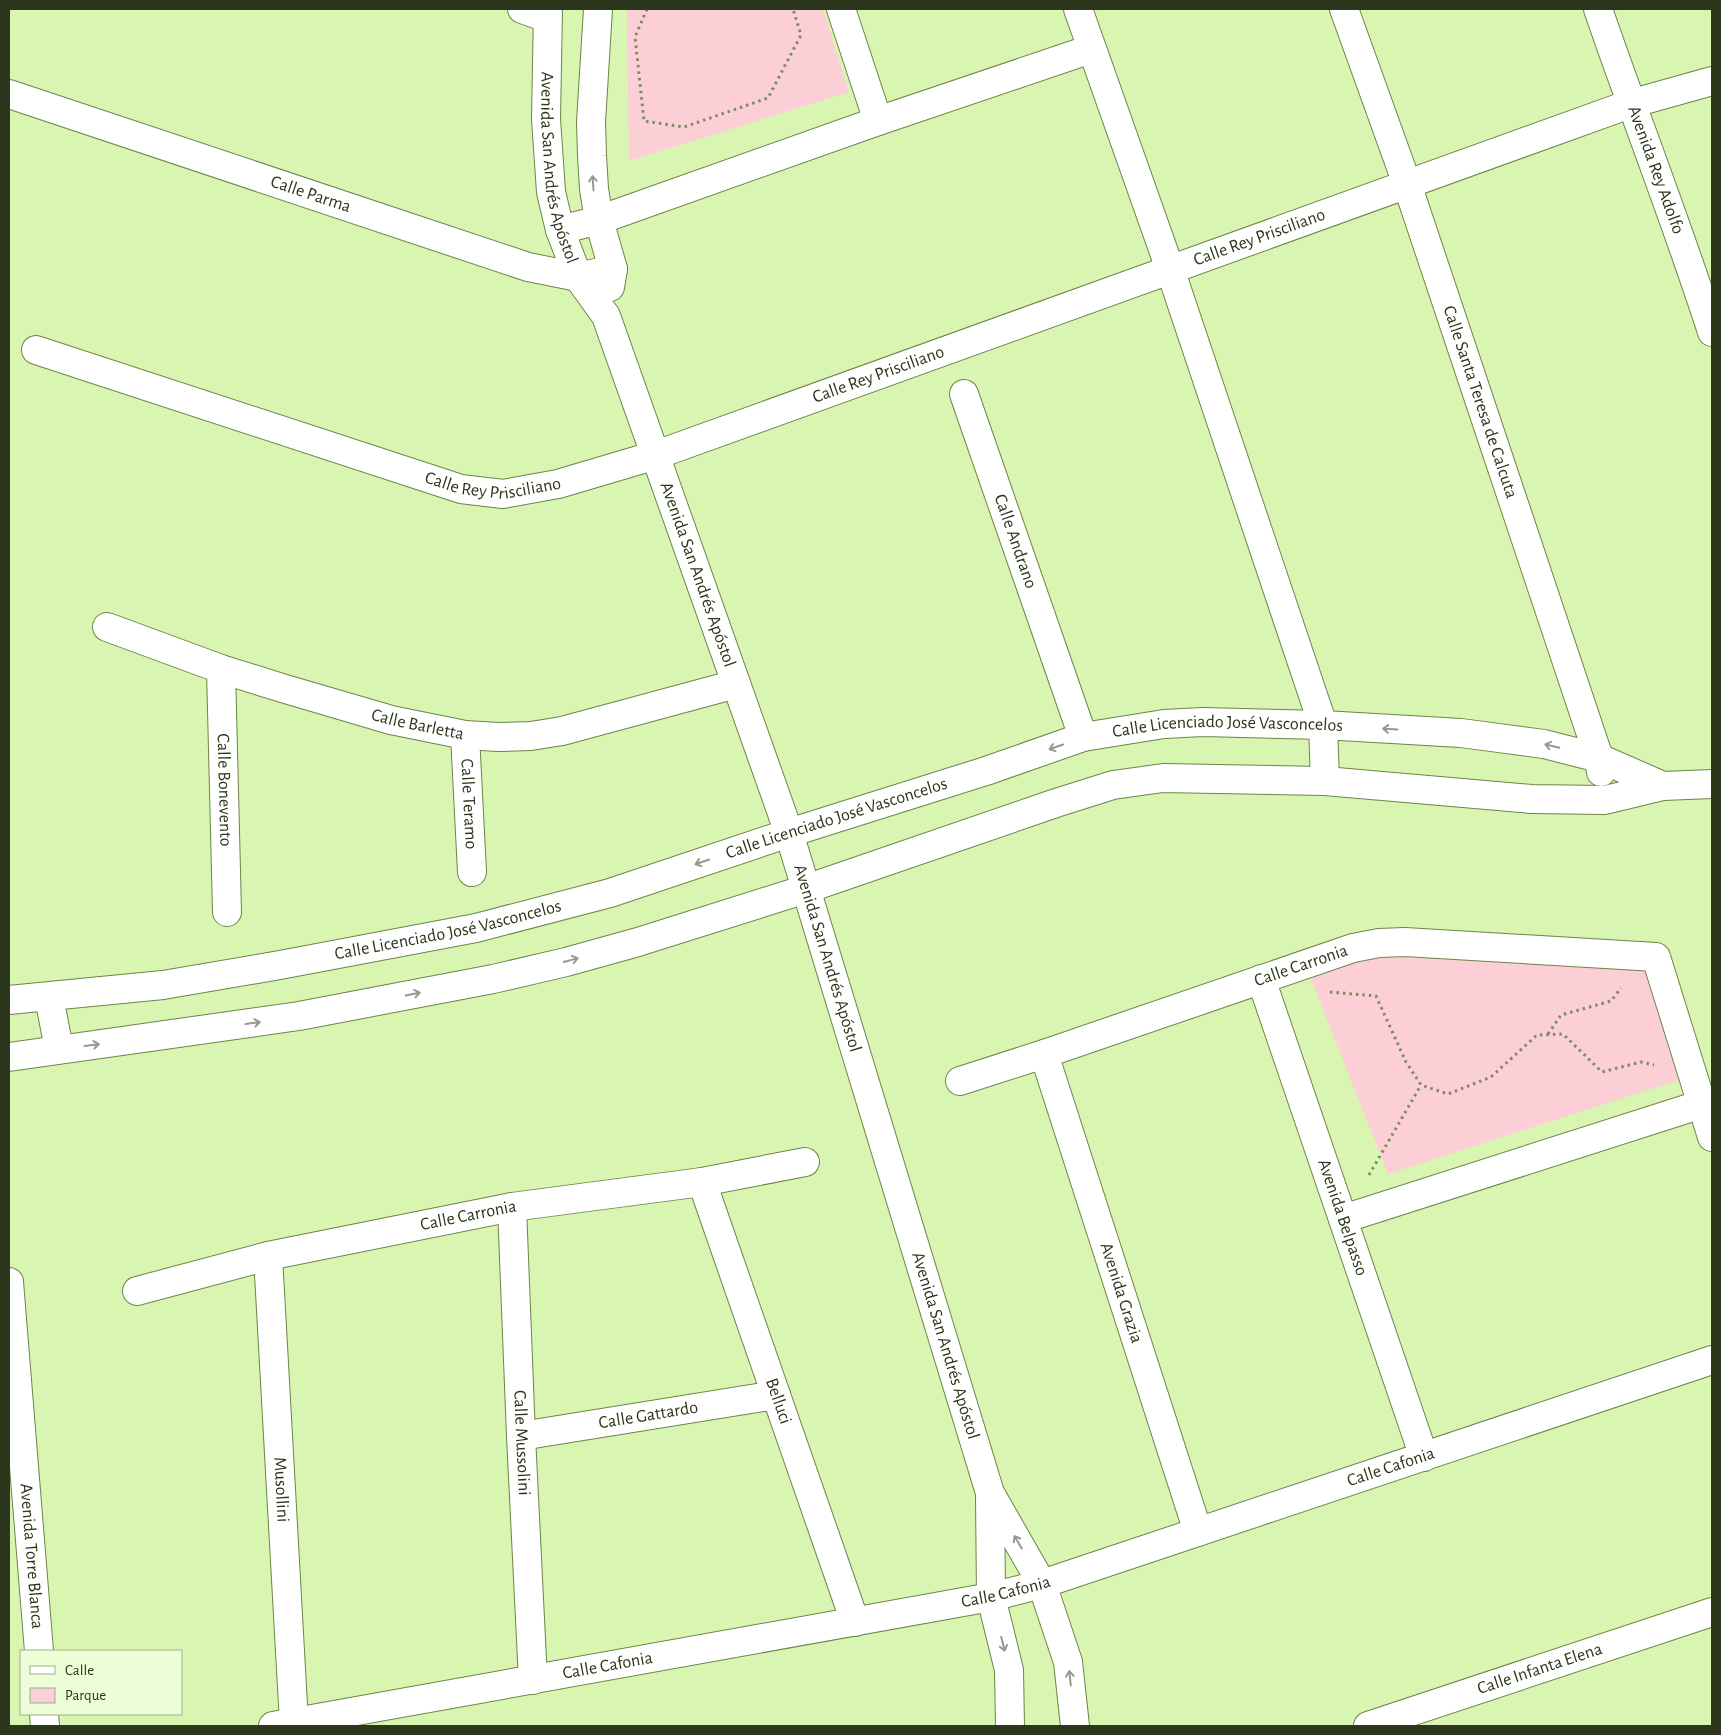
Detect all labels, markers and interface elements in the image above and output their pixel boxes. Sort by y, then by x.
street label: Avenida San Andrés Apóstol [537,71,581,266]
street label: Avenida Rey Adolfo [1624,103,1687,237]
street label: Calle Parma [268,173,353,216]
one-way arrow [589,175,598,191]
street label: Calle Rey Prisciliano [1191,206,1328,269]
street label: Calle Santa Teresa de Calcuta [1439,304,1520,501]
street label: Calle Rey Prisciliano [810,343,947,407]
street label: Calle Rey Prisciliano [423,469,563,503]
street label: Avenida San Andrés Apóstol [657,480,739,669]
street label: Calle Andrano [990,492,1040,591]
street label: Calle Barletta [369,706,465,744]
street label: Calle Licenciado José Vasconcelos [1111,713,1344,741]
one-way arrow [1383,724,1399,733]
street label: Calle Bonevento [214,733,234,847]
one-way arrow [1544,741,1560,750]
one-way arrow [1048,742,1064,752]
street label: Calle Teramo [457,758,480,850]
street label: Calle Licenciado José Vasconcelos [724,775,950,862]
one-way arrow [694,858,710,867]
street label: Avenida San Andrés Apóstol [790,863,864,1054]
street label: Calle Licenciado José Vasconcelos [333,897,563,963]
street label: Calle Carronia [1252,941,1350,990]
one-way arrow [563,955,579,964]
one-way arrow [404,989,420,999]
one-way arrow [244,1018,260,1028]
one-way arrow [83,1040,99,1050]
street label: Avenida Belpasso [1314,1157,1371,1278]
street label: Calle Carronia [419,1198,518,1234]
street label: Avenida Grazia [1096,1240,1146,1345]
street label: Avenida San Andrés Apóstol [908,1250,982,1442]
street label: Belluci [762,1376,794,1426]
street label: Calle Mussolini [510,1390,533,1496]
street label: Calle Gattardo [597,1399,700,1432]
street label: Calle Cafonia [1345,1444,1437,1490]
street label: Musollini [270,1456,292,1523]
street label: Avenida Torre Blanca [16,1483,46,1630]
one-way arrow [1013,1534,1023,1549]
street label: Calle Cafonia [960,1573,1053,1611]
one-way arrow [999,1636,1008,1652]
street label: Calle Infanta Elena [1475,1640,1605,1698]
street label: Calle Cafonia [561,1649,654,1683]
legend [20,1650,182,1715]
text: Calle [65,1663,94,1678]
one-way arrow [1065,1670,1075,1686]
text: Parque [65,1688,106,1703]

